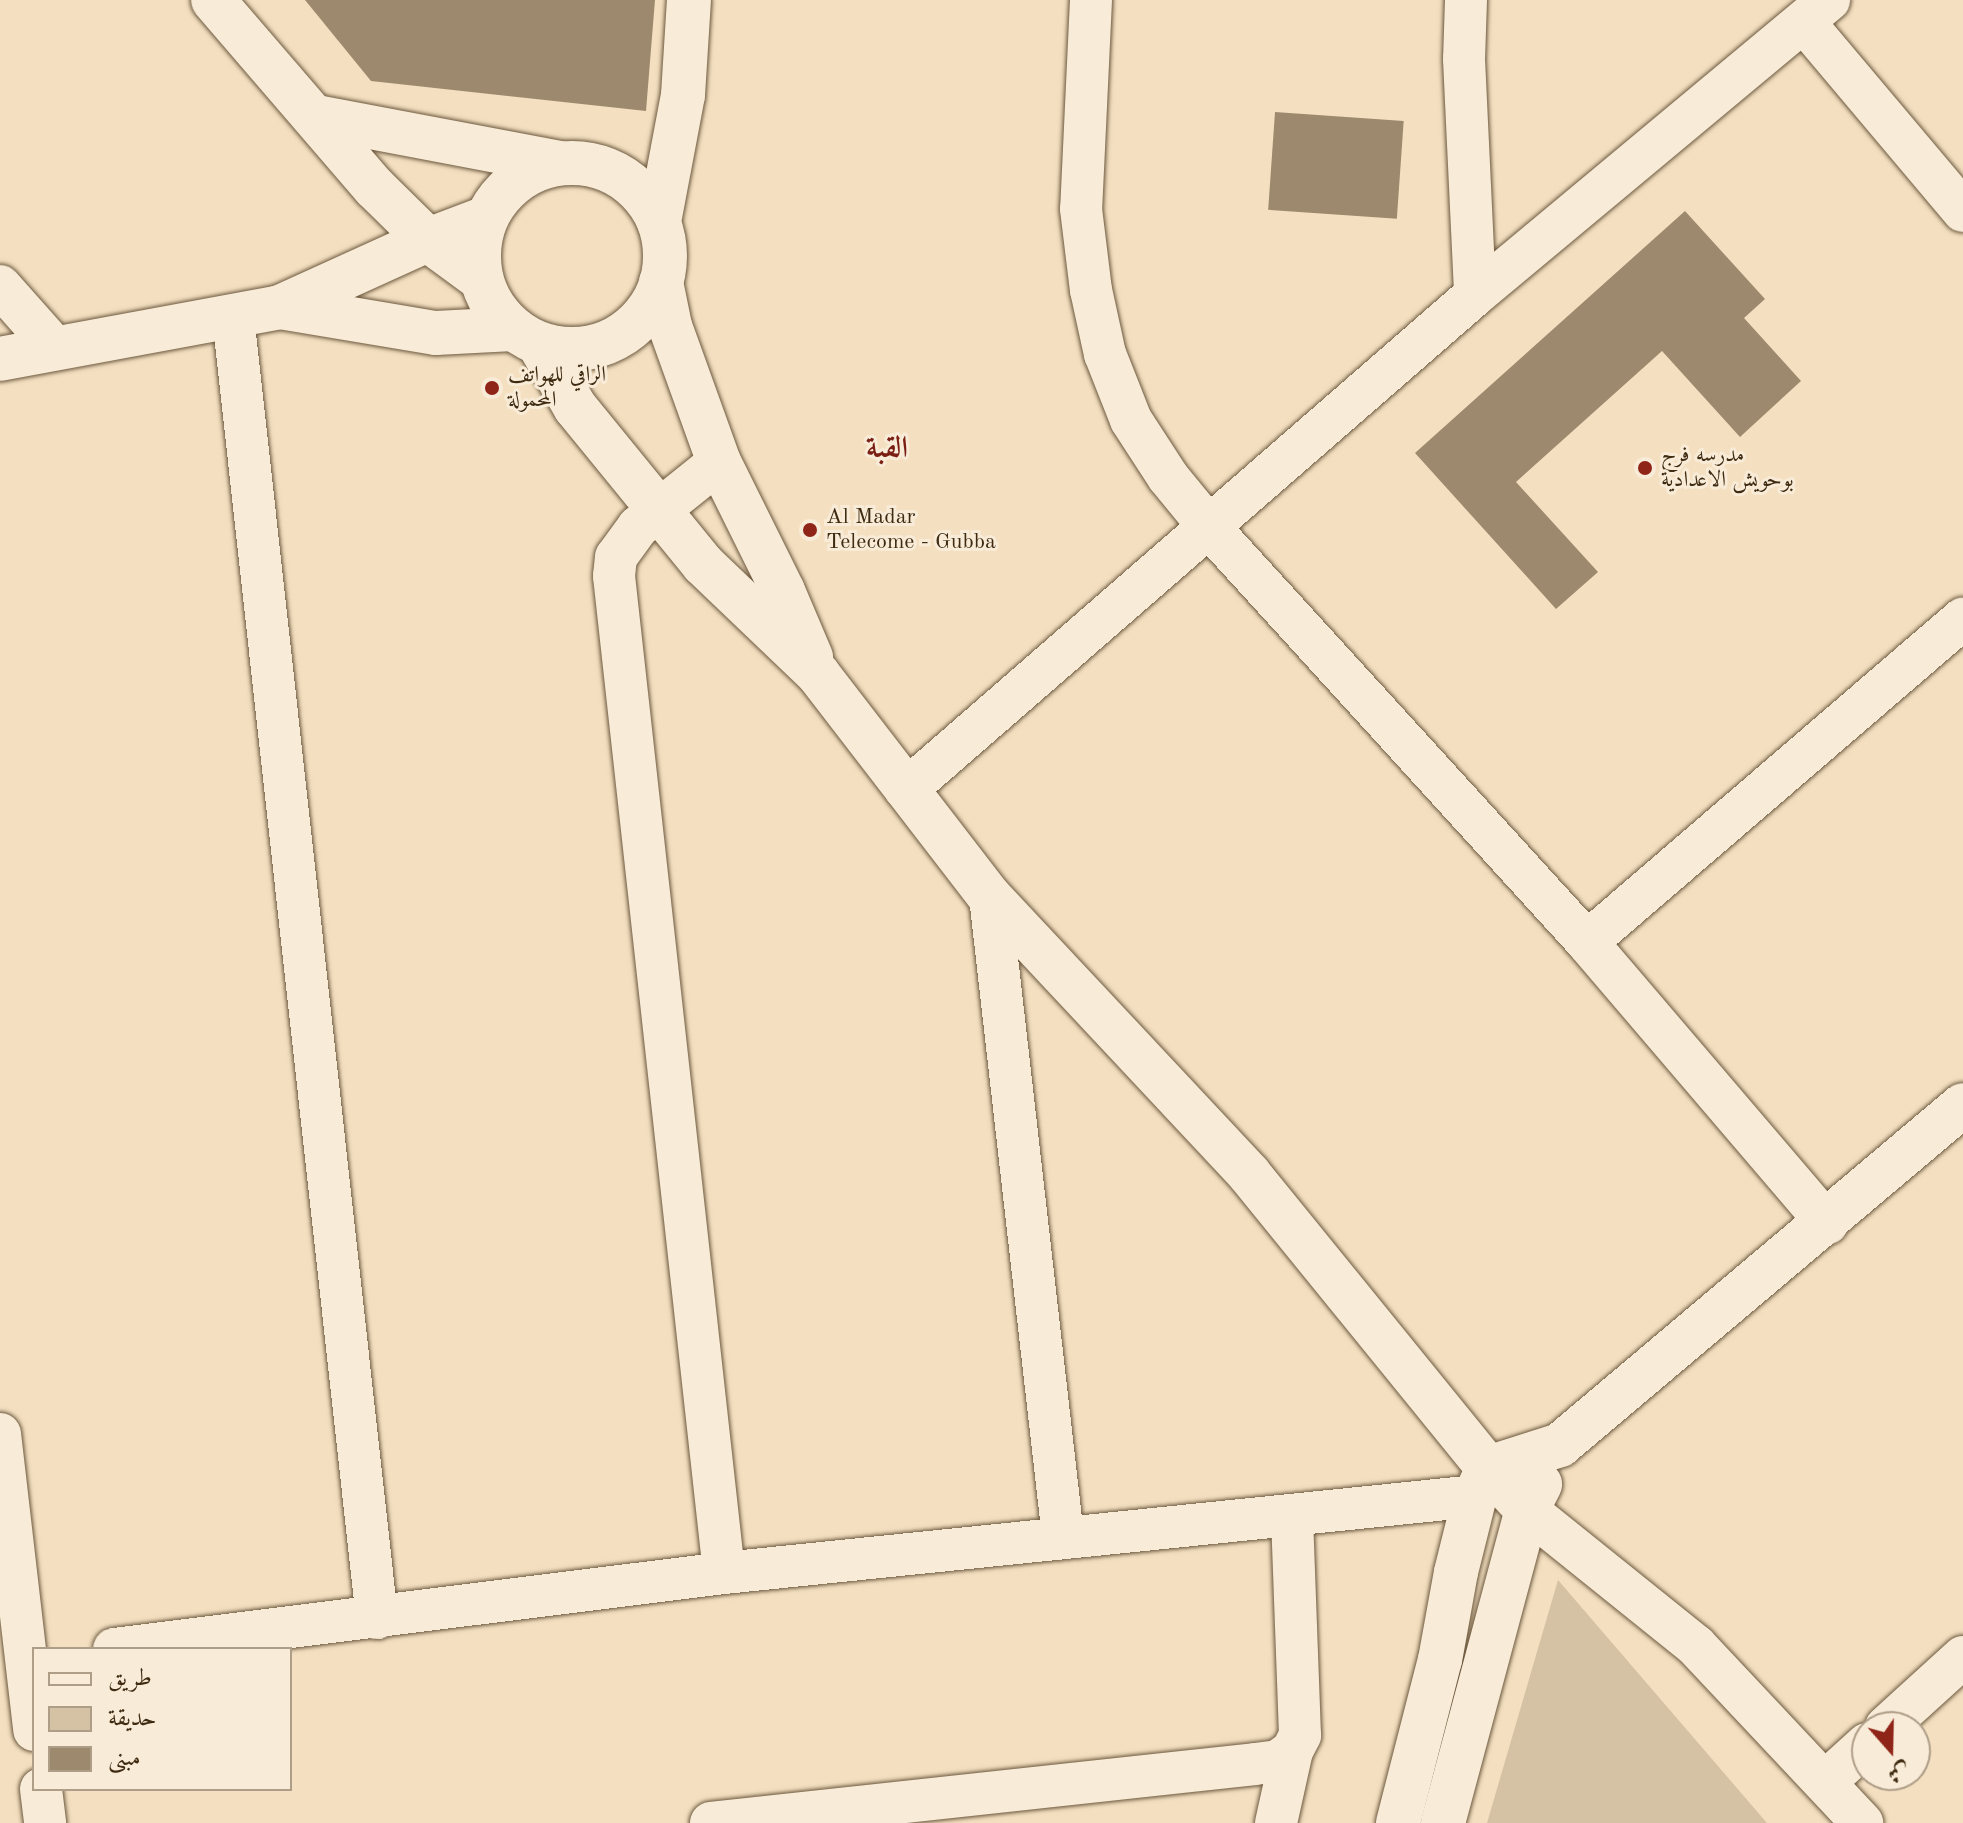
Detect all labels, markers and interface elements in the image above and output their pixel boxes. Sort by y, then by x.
place label: الراقي للهواتف المحمولة [508,362,606,414]
marker: الراقي للهواتف المحمولة [483,379,501,397]
district label: القبة [866,431,908,467]
place label: مدرسه فرج بوحويش الاعدادية [1661,442,1794,494]
marker: مدرسه فرج بوحويش الاعدادية [1636,459,1654,477]
place label: Al Madar Telecome - Gubba [826,504,996,556]
marker: Al Madar Telecome - Gubba [801,521,819,539]
legend [32,1647,292,1791]
text: طريق [108,1667,152,1691]
text: حديقة [108,1707,157,1731]
north arrow [1851,1711,1931,1791]
text: مبنى [108,1747,141,1771]
text: ش [1885,1758,1913,1786]

